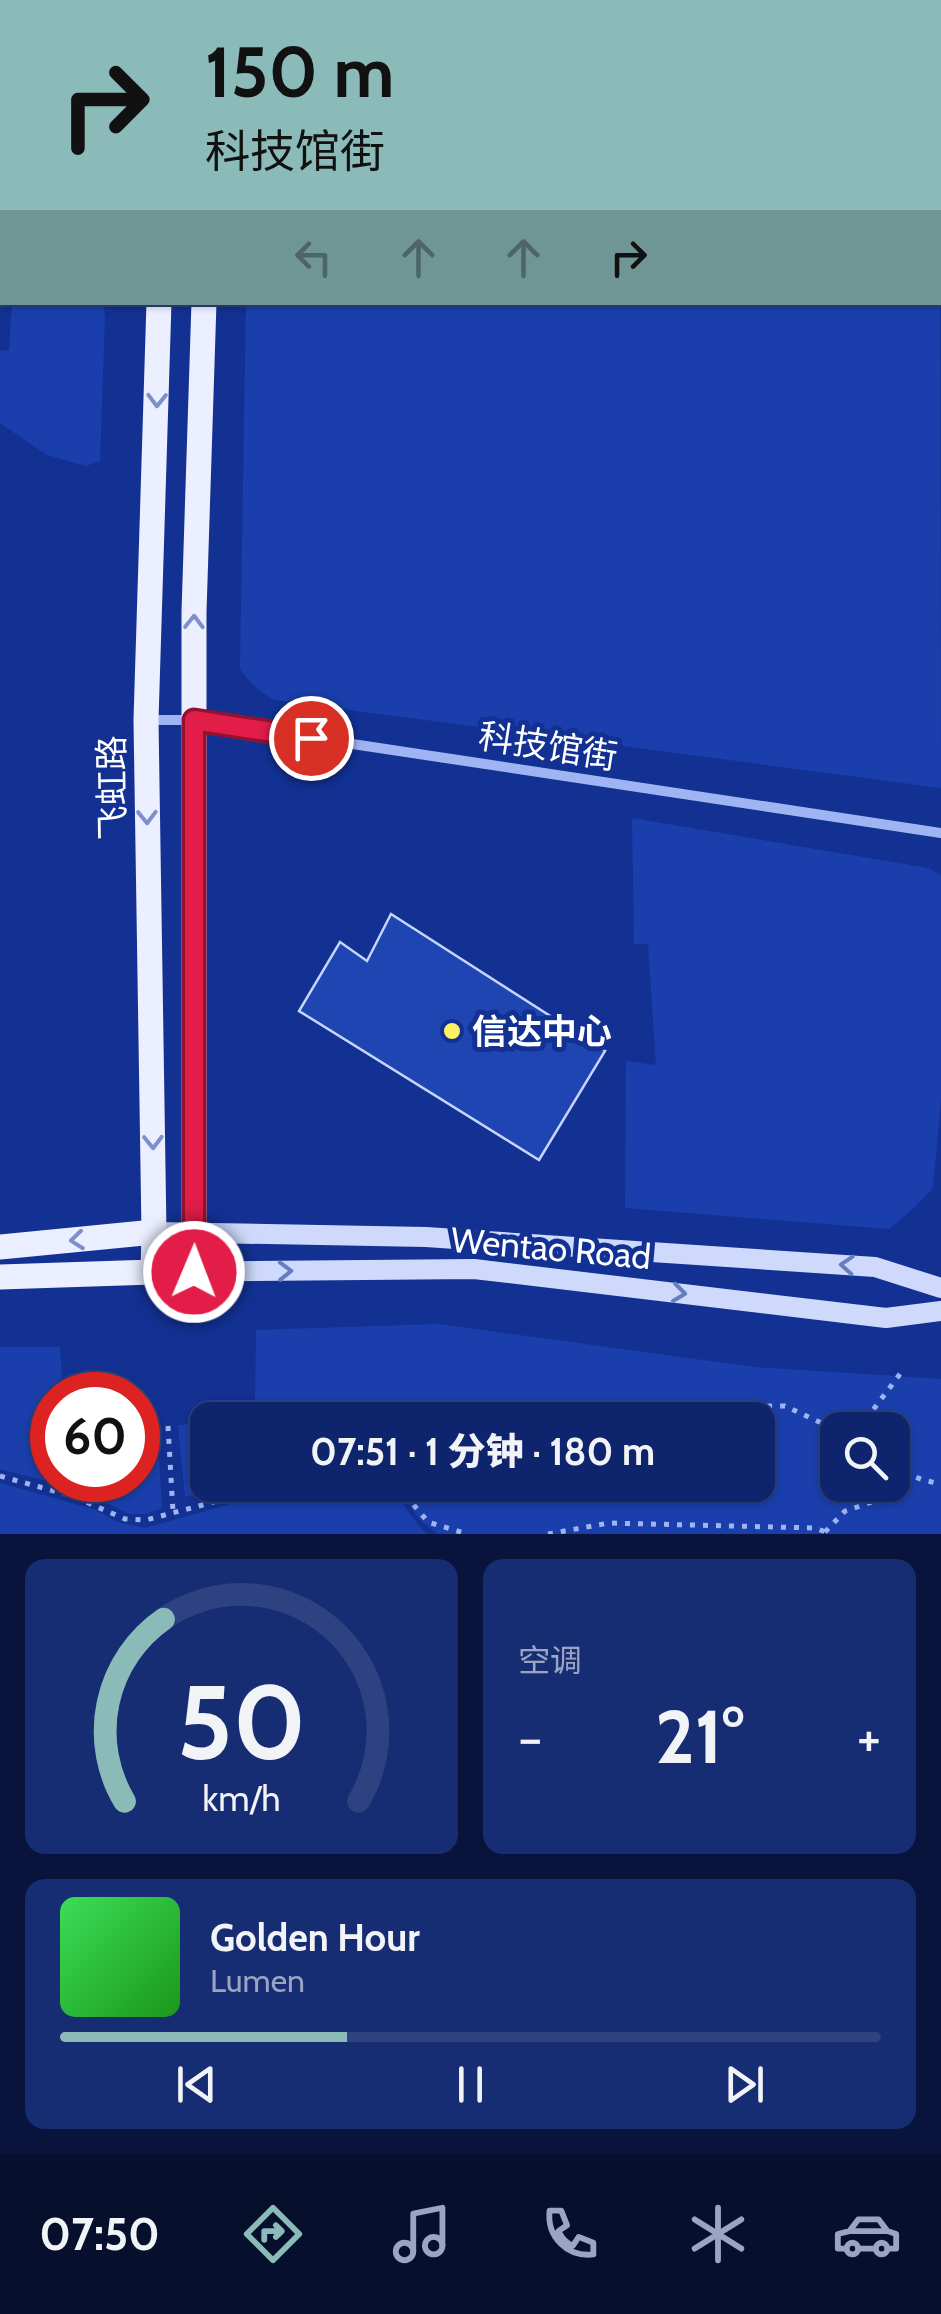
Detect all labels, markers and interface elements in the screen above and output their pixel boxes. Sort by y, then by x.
text: 150 m [205,29,394,115]
icon: right [40,40,170,170]
text: 科技馆街 [205,124,385,178]
icon: left [286,230,341,285]
icon: ahead [391,230,446,285]
icon: ahead [496,230,551,285]
icon: right [601,230,656,285]
one-way arrow [146,392,167,408]
one-way arrow [183,614,205,630]
pin [269,696,354,781]
icon: arrive [284,711,339,766]
street label: 科技馆街 [475,714,621,778]
street label: 飞虹路 [90,735,134,841]
one-way arrow [137,810,158,826]
place label: 信达中心 [472,1010,612,1053]
marker: 信达中心 [441,1020,463,1042]
one-way arrow [142,1136,164,1151]
street label: Wentao Road [449,1218,653,1278]
position arrow [142,1220,246,1324]
one-way arrow [69,1229,85,1250]
one-way arrow [838,1255,854,1277]
one-way arrow [278,1260,294,1282]
one-way arrow [671,1282,687,1303]
speed limit sign: 60 [30,1372,160,1502]
map controls [820,1412,910,1502]
button: search [820,1412,910,1502]
text: 07:51 · 1 分钟 · 180 m [310,1428,655,1475]
text: 空调 [518,1641,582,1680]
text: 50 [177,1659,306,1785]
text: 21° [655,1691,744,1782]
text: − [518,1704,542,1771]
text: + [857,1704,881,1771]
text: km/h [202,1777,281,1820]
text: Golden Hour [210,1914,420,1961]
text: Lumen [210,1961,305,2000]
icon: previous [169,2057,224,2112]
icon: pause [443,2057,498,2112]
icon: next [717,2057,772,2112]
icon: directions [238,2199,308,2269]
icon: music [387,2199,457,2269]
icon: phone [535,2199,605,2269]
icon: climate [683,2199,753,2269]
icon: car [832,2199,902,2269]
text: 07:50 [39,2207,160,2261]

